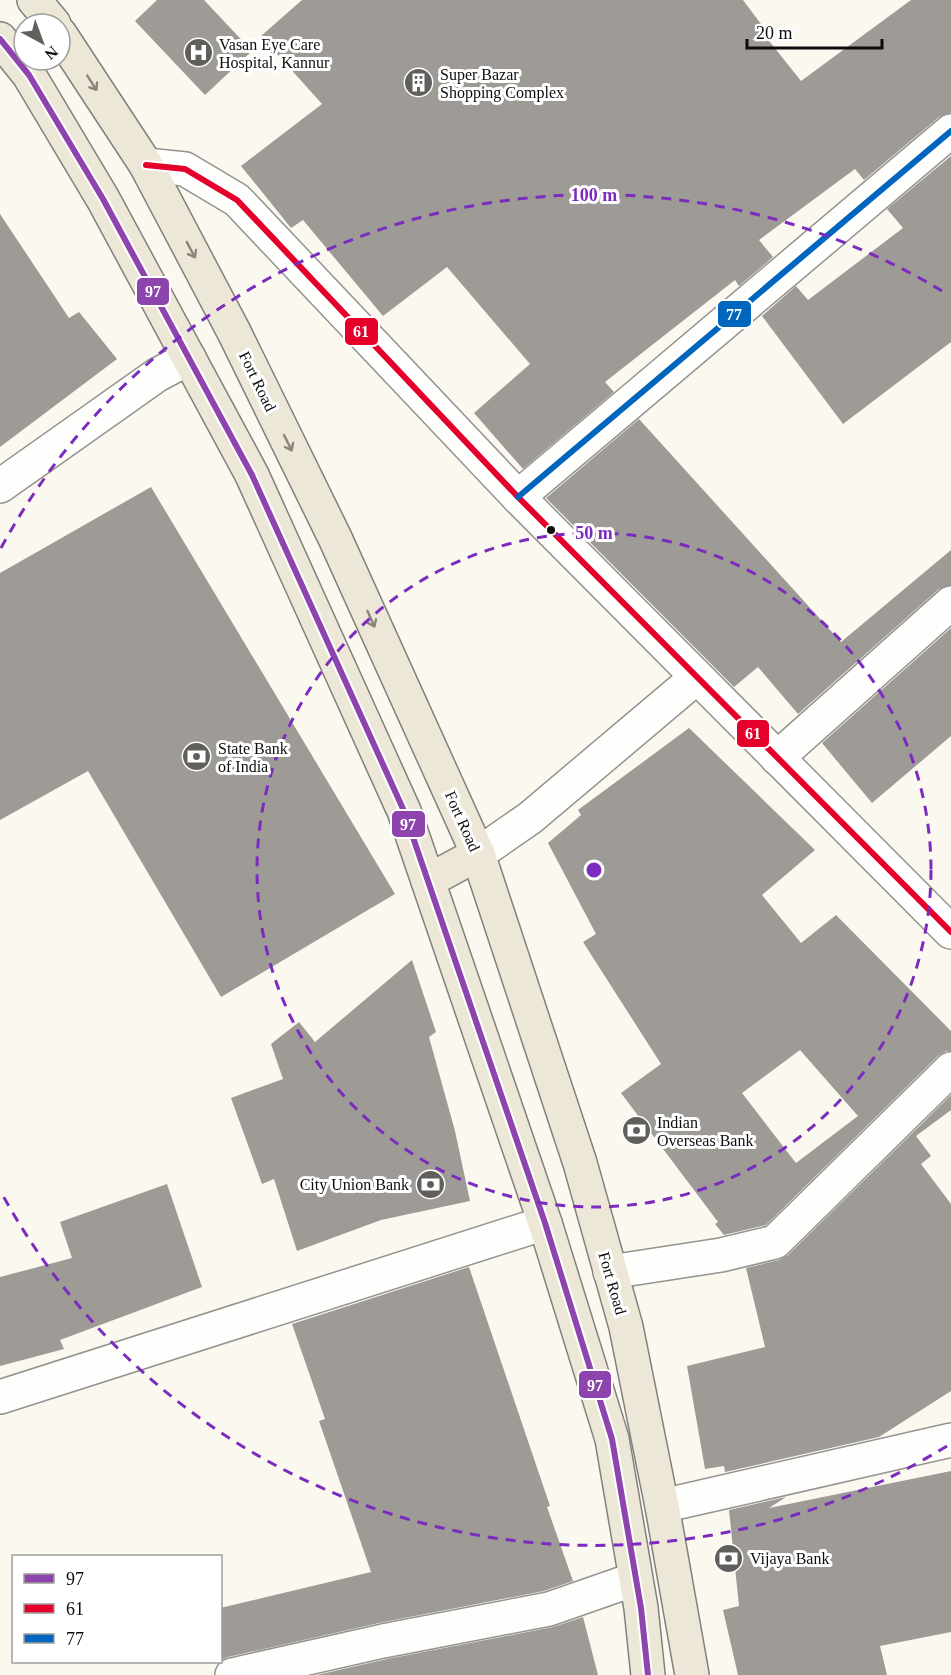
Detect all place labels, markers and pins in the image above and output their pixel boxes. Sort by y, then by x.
place label: Vasan Eye Care Hospital, Kannur [219,36,330,72]
hospital icon: Vasan Eye Care Hospital, Kannur [182,37,214,69]
place label: Super Bazar Shopping Complex [440,66,564,102]
building icon: Super Bazar Shopping Complex [403,67,435,99]
unlabelled marker [545,524,557,536]
place label: State Bank of India [218,740,288,775]
bank icon: State Bank of India [181,741,213,773]
centre of rings [584,860,604,880]
place label: Indian Overseas Bank [657,1114,753,1149]
bank icon: Indian Overseas Bank [620,1115,652,1147]
bank icon: City Union Bank [414,1168,446,1200]
place label: City Union Bank [300,1176,409,1194]
bank icon: Vijaya Bank [713,1542,745,1574]
place label: Vijaya Bank [750,1550,829,1568]

